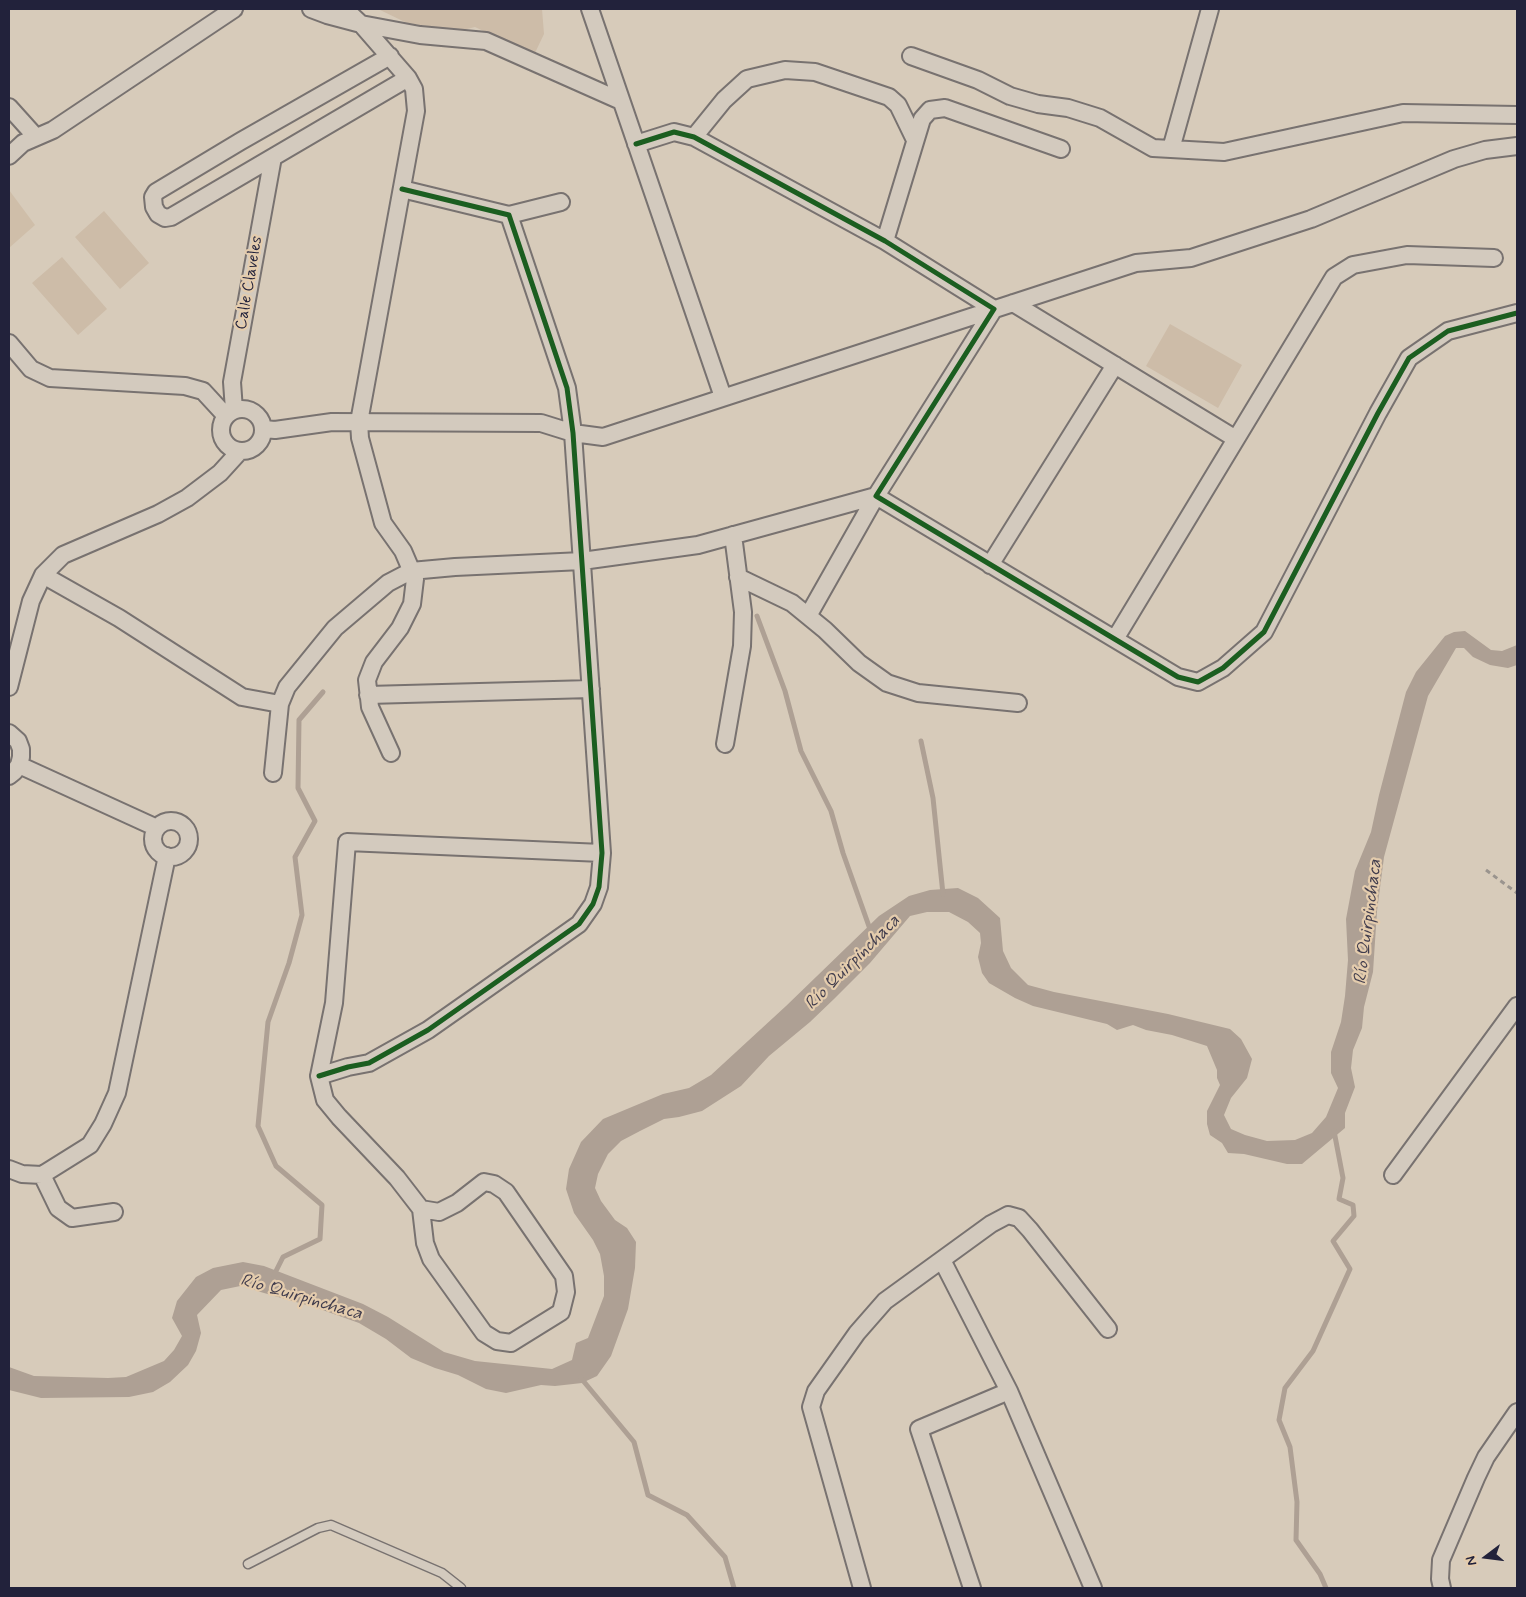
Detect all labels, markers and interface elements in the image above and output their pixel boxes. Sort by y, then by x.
street label: Calle Claveles [232,235,268,331]
water label: Río Quirpinchaca [1351,858,1387,986]
water label: Río Quirpinchaca [801,911,905,1015]
water label: Río Quirpinchaca [238,1270,364,1326]
north arrow [1461,1532,1511,1582]
text: N [1462,1554,1481,1568]

